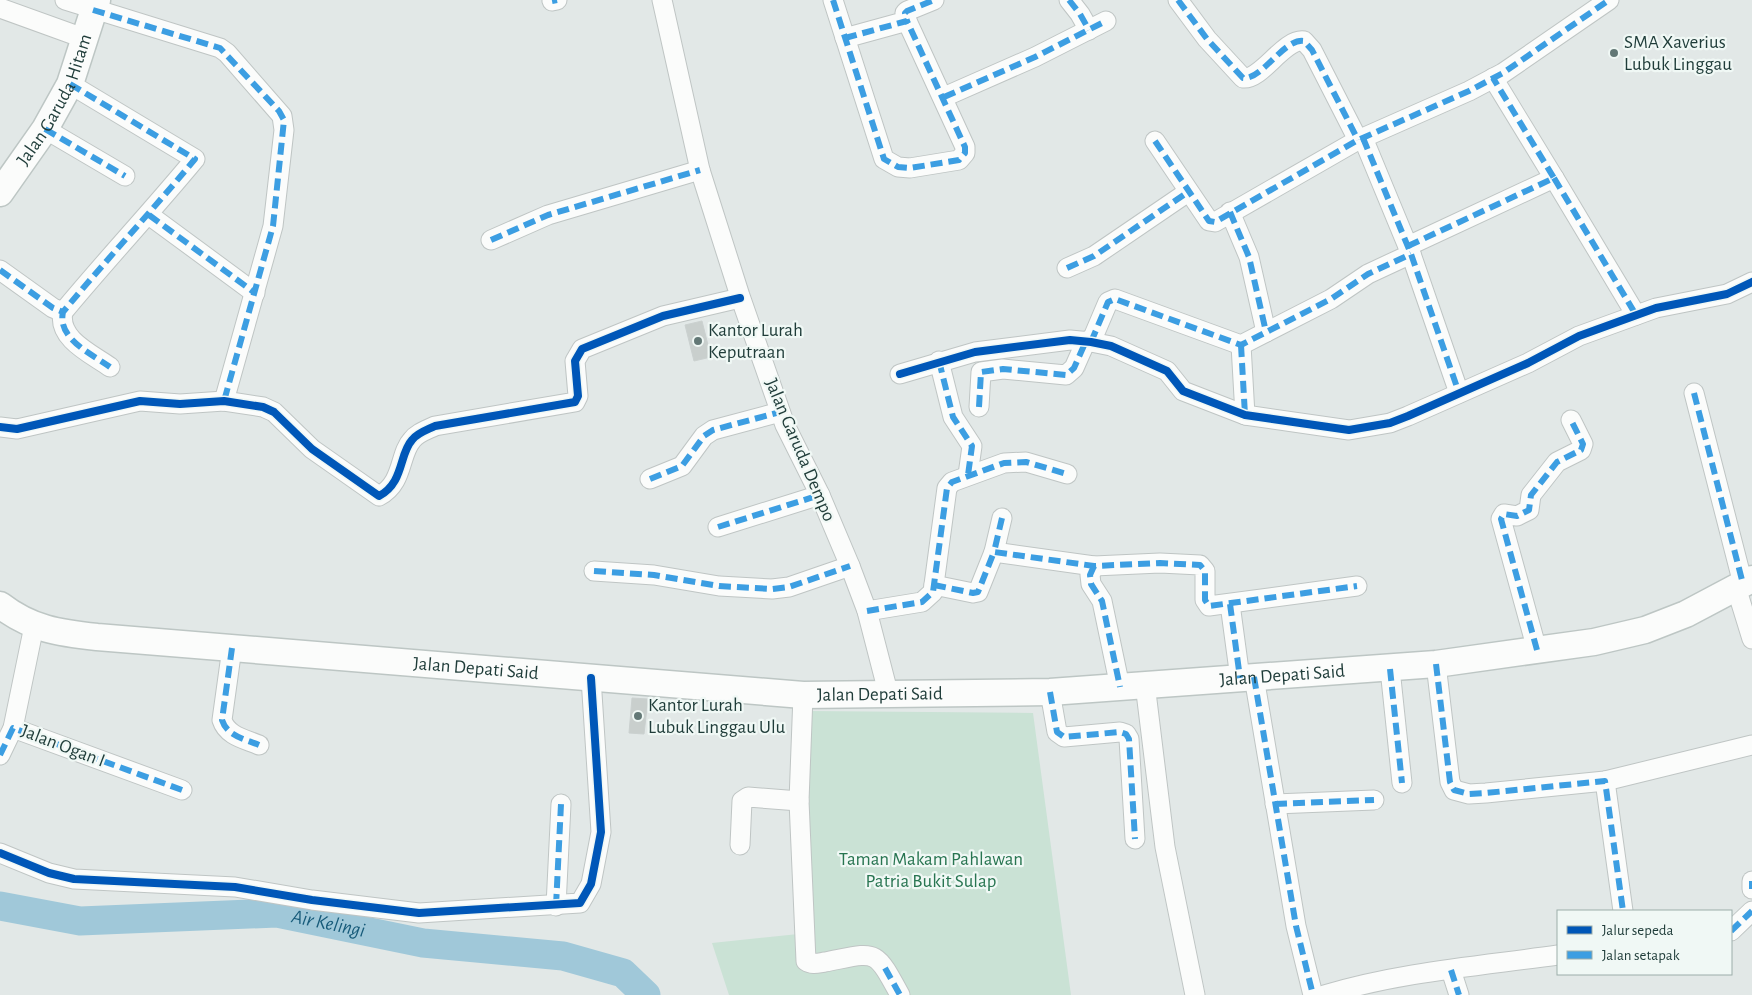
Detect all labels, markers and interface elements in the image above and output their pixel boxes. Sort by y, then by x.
street label: Jalan Garuda Hitam [13,32,95,169]
place label: SMA Xaverius Lubuk Linggau [1624,33,1732,74]
marker: SMA Xaverius Lubuk Linggau [1608,47,1620,59]
place label: Kantor Lurah Keputraan [708,321,803,362]
marker: Kantor Lurah Keputraan [692,335,704,347]
street label: Jalan Garuda Dempo [761,376,839,524]
street label: Jalan Depati Said [413,654,540,683]
street label: Jalan Depati Said [1219,661,1346,689]
street label: Jalan Depati Said [817,684,943,704]
place label: Kantor Lurah Lubuk Linggau Ulu [648,696,786,737]
marker: Kantor Lurah Lubuk Linggau Ulu [632,710,644,722]
street label: Jalan Ogan I [18,721,108,771]
park label: Taman Makam Pahlawan Patria Bukit Sulap [839,850,1023,891]
water label: Air Kelingi [289,906,367,941]
legend [1557,910,1732,975]
text: Jalur sepeda [1602,923,1674,938]
text: Jalan setapak [1602,948,1680,963]

